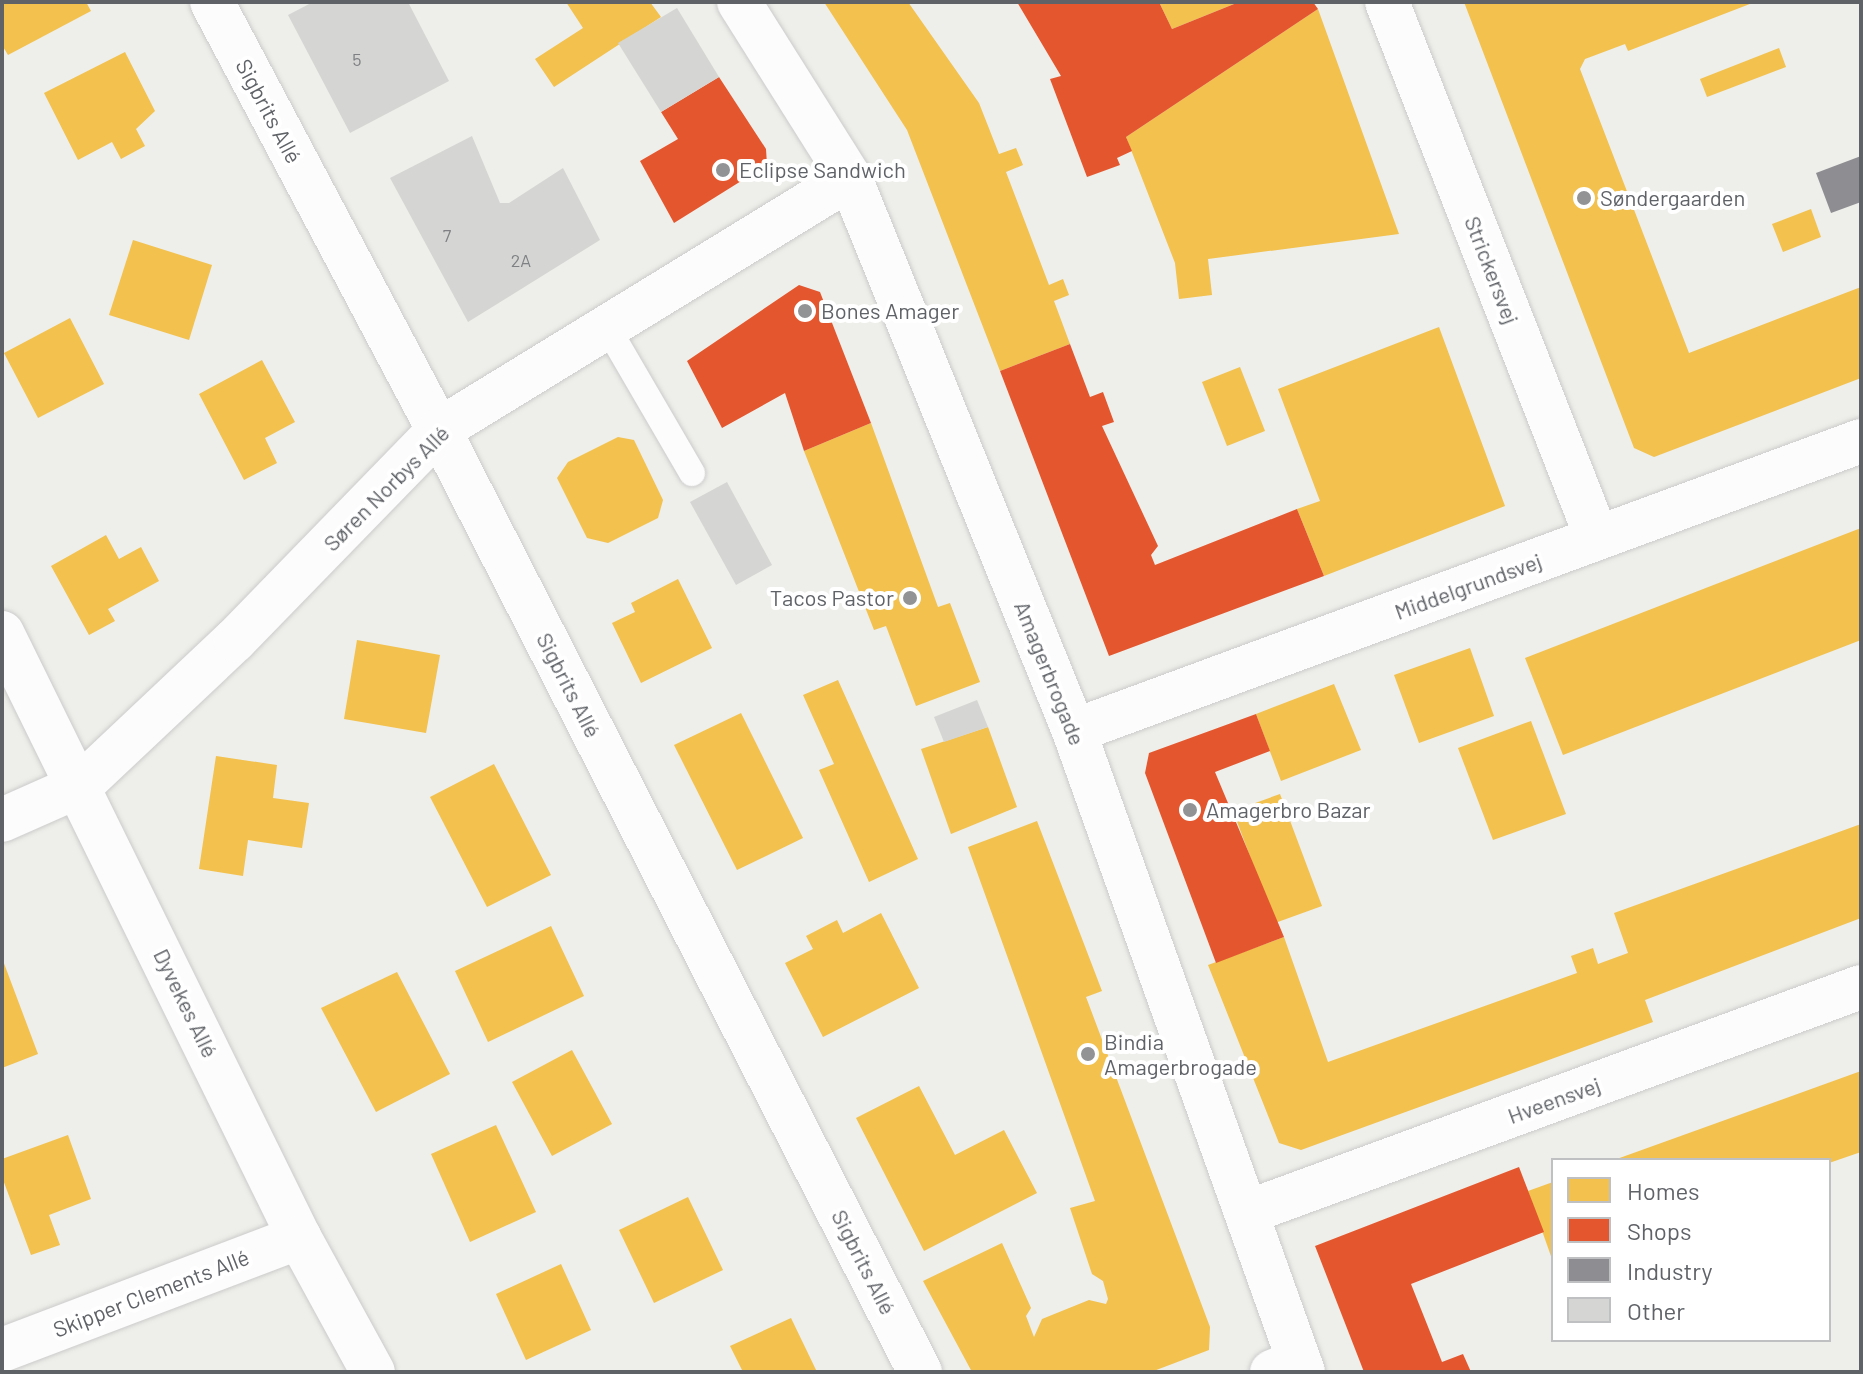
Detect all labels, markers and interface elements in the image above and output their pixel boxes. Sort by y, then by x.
house number: 5 [352,48,362,70]
street label: Sigbrits Allé [231,54,307,168]
place label: Eclipse Sandwich [739,157,906,183]
marker: Eclipse Sandwich [714,161,732,179]
place label: Søndergaarden [1600,185,1745,211]
marker: Søndergaarden [1575,189,1593,207]
street label: Strickersvej [1459,212,1525,328]
house number: 7 [443,224,451,246]
house number: 2A [511,249,531,271]
place label: Bones Amager [821,298,959,324]
marker: Bones Amager [796,302,814,320]
street label: Søren Norbys Allé [318,420,454,556]
street label: Middelgrundsvej [1391,547,1545,625]
place label: Tacos Pastor [770,585,894,611]
marker: Tacos Pastor [901,589,919,607]
street label: Amagerbrogade [1009,597,1091,749]
street label: Sigbrits Allé [531,628,607,742]
place label: Amagerbro Bazar [1206,797,1371,823]
marker: Amagerbro Bazar [1181,801,1199,819]
street label: Dyvekes Allé [148,944,224,1062]
place label: Bindia Amagerbrogade [1104,1028,1257,1080]
marker: Bindia Amagerbrogade [1079,1045,1097,1063]
street label: Hveensvej [1504,1071,1604,1129]
legend [1551,1158,1831,1342]
text: Homes [1627,1176,1700,1205]
street label: Sigbrits Allé [826,1205,902,1319]
text: Shops [1627,1216,1692,1245]
street label: Skipper Clements Allé [49,1243,253,1343]
text: Industry [1627,1256,1713,1285]
text: Other [1627,1296,1685,1325]

